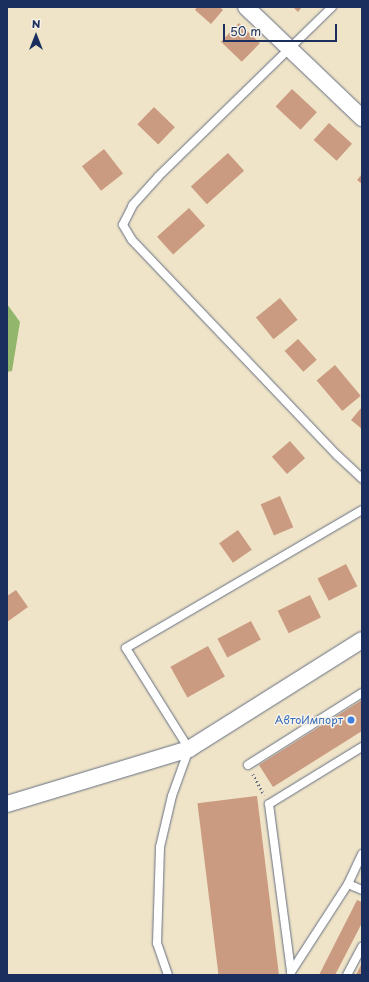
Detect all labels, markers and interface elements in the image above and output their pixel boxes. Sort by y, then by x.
text: N [32,15,40,32]
north arrow [16,16,56,56]
scale bar [225,16,339,42]
text: 50 m [230,22,261,40]
place label: АвтоИмпорт [275,713,343,727]
marker: АвтоИмпорт [346,715,356,725]

